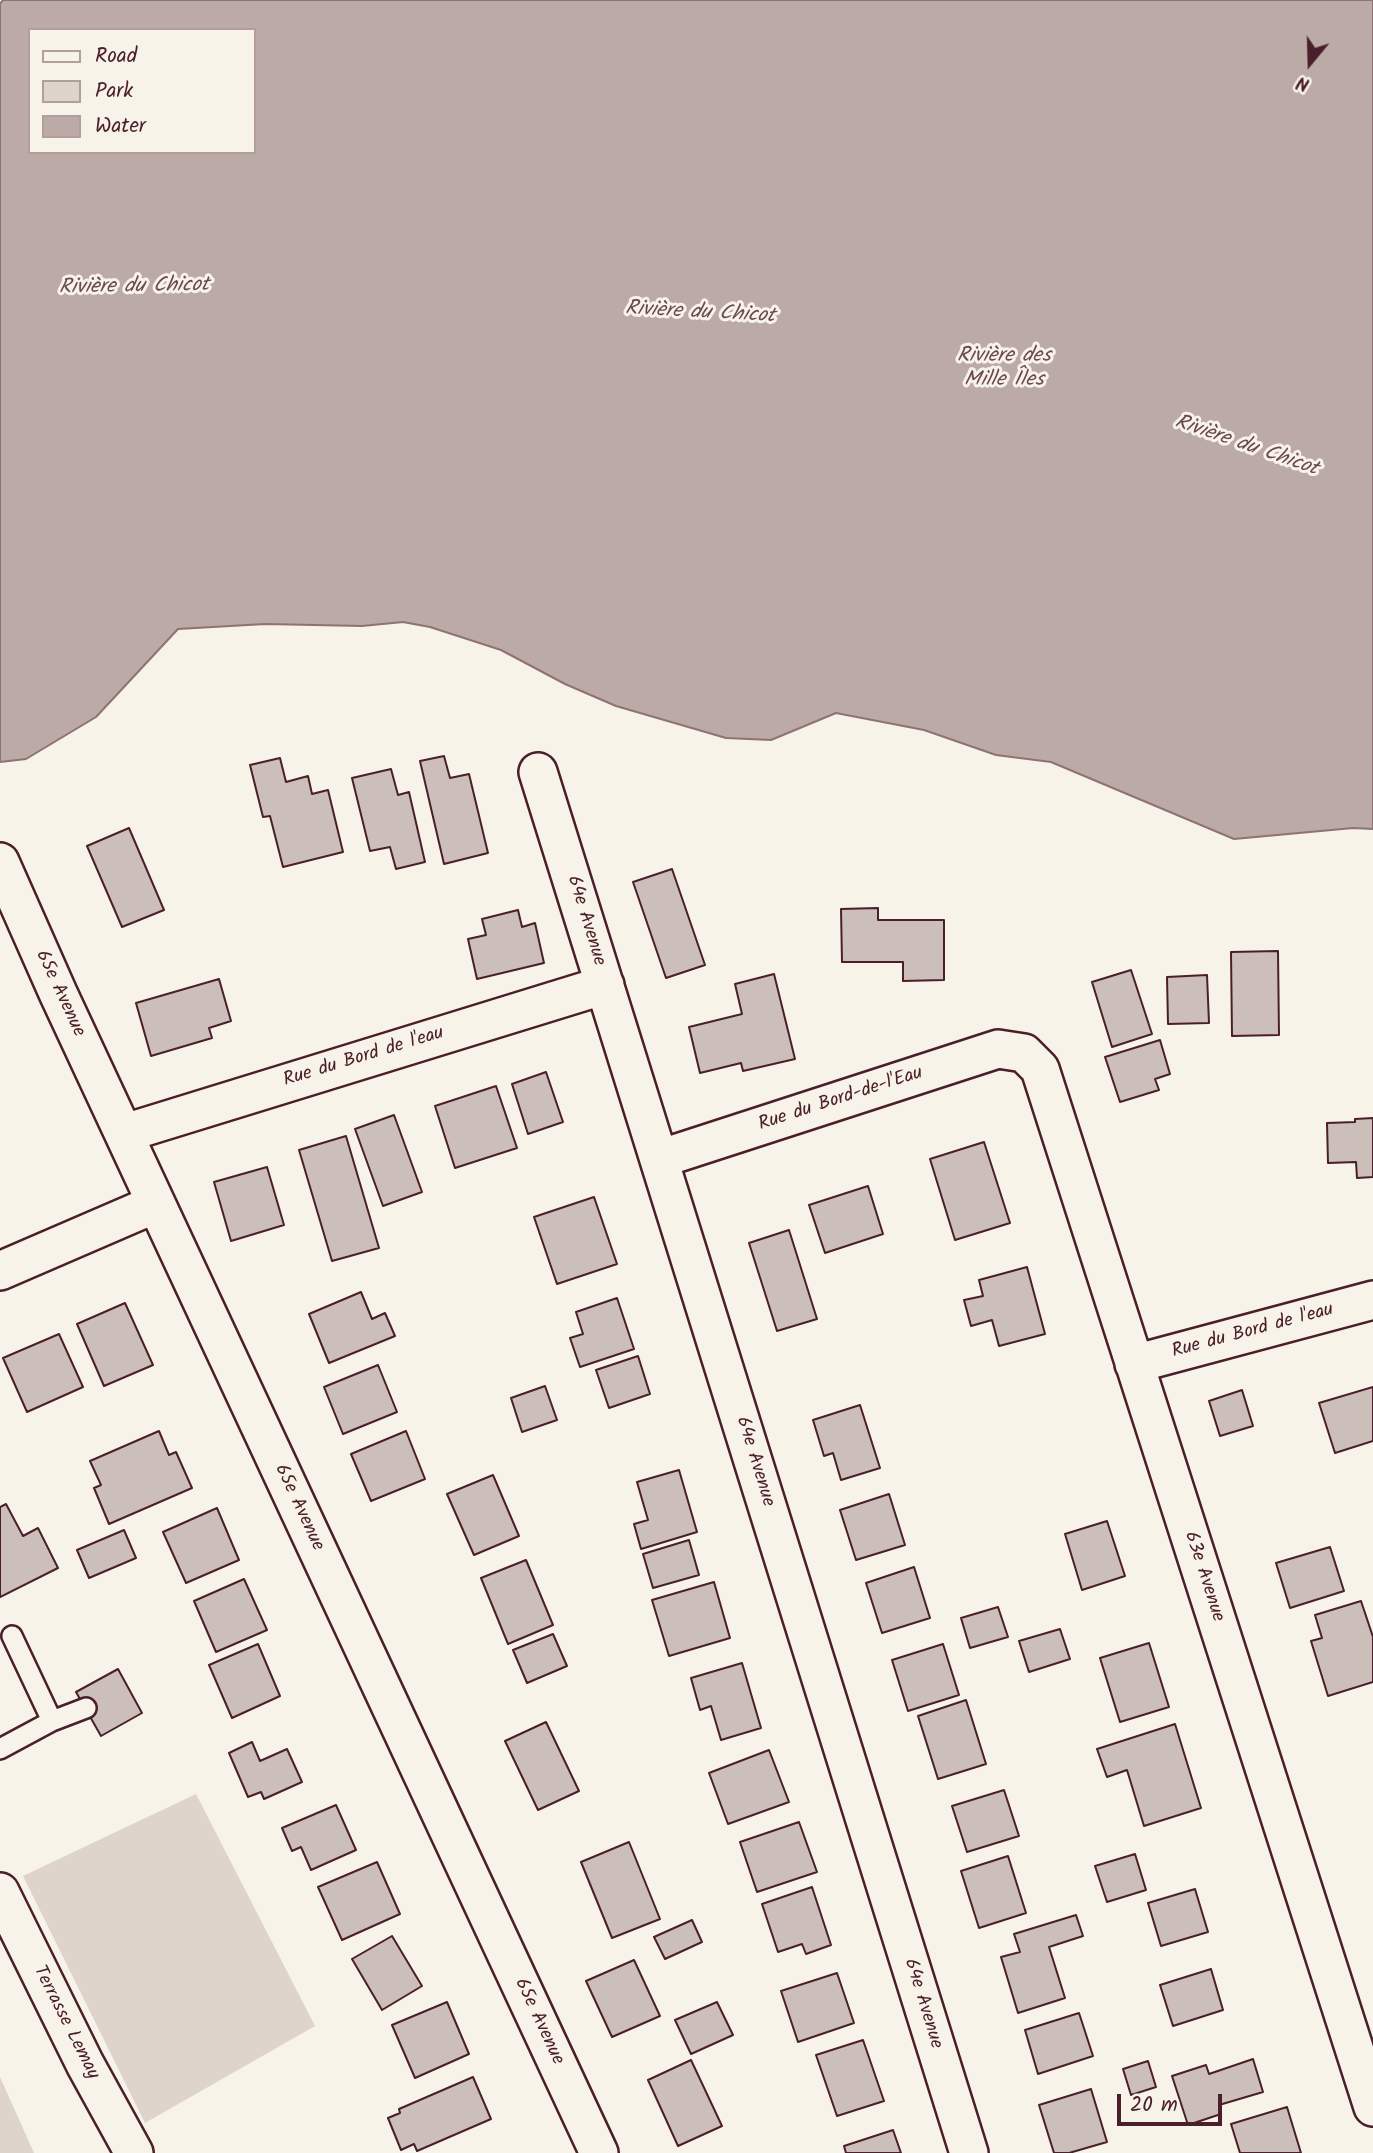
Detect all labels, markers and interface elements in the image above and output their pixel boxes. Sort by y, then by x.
legend [28,28,256,154]
north arrow [1275,28,1345,98]
text: Road [95,40,137,73]
text: N [1293,67,1314,99]
text: Park [95,75,133,108]
text: Water [95,110,146,143]
water label: Rivière du Chicot [59,274,209,302]
water label: Rivière du Chicot [624,297,776,331]
water label: Rivière des Mille Îles [957,344,1051,394]
water label: Rivière du Chicot [1171,411,1321,483]
street label: 64e Avenue [560,873,610,969]
street label: 65e Avenue [29,947,89,1041]
street label: Rue du Bord de l'eau [281,1023,447,1093]
street label: Rue du Bord-de-l'Eau [756,1063,926,1137]
street label: Rue du Bord de l'eau [1170,1299,1336,1365]
street label: 64e Avenue [729,1414,779,1510]
street label: 65e Avenue [268,1461,328,1555]
street label: 63e Avenue [1178,1529,1228,1625]
street label: 64e Avenue [897,1956,947,2052]
street label: Terrasse Lemay [27,1962,103,2084]
street label: 65e Avenue [508,1975,568,2069]
scale bar [1121,2080,1226,2124]
text: 20 m [1130,2089,1178,2122]

